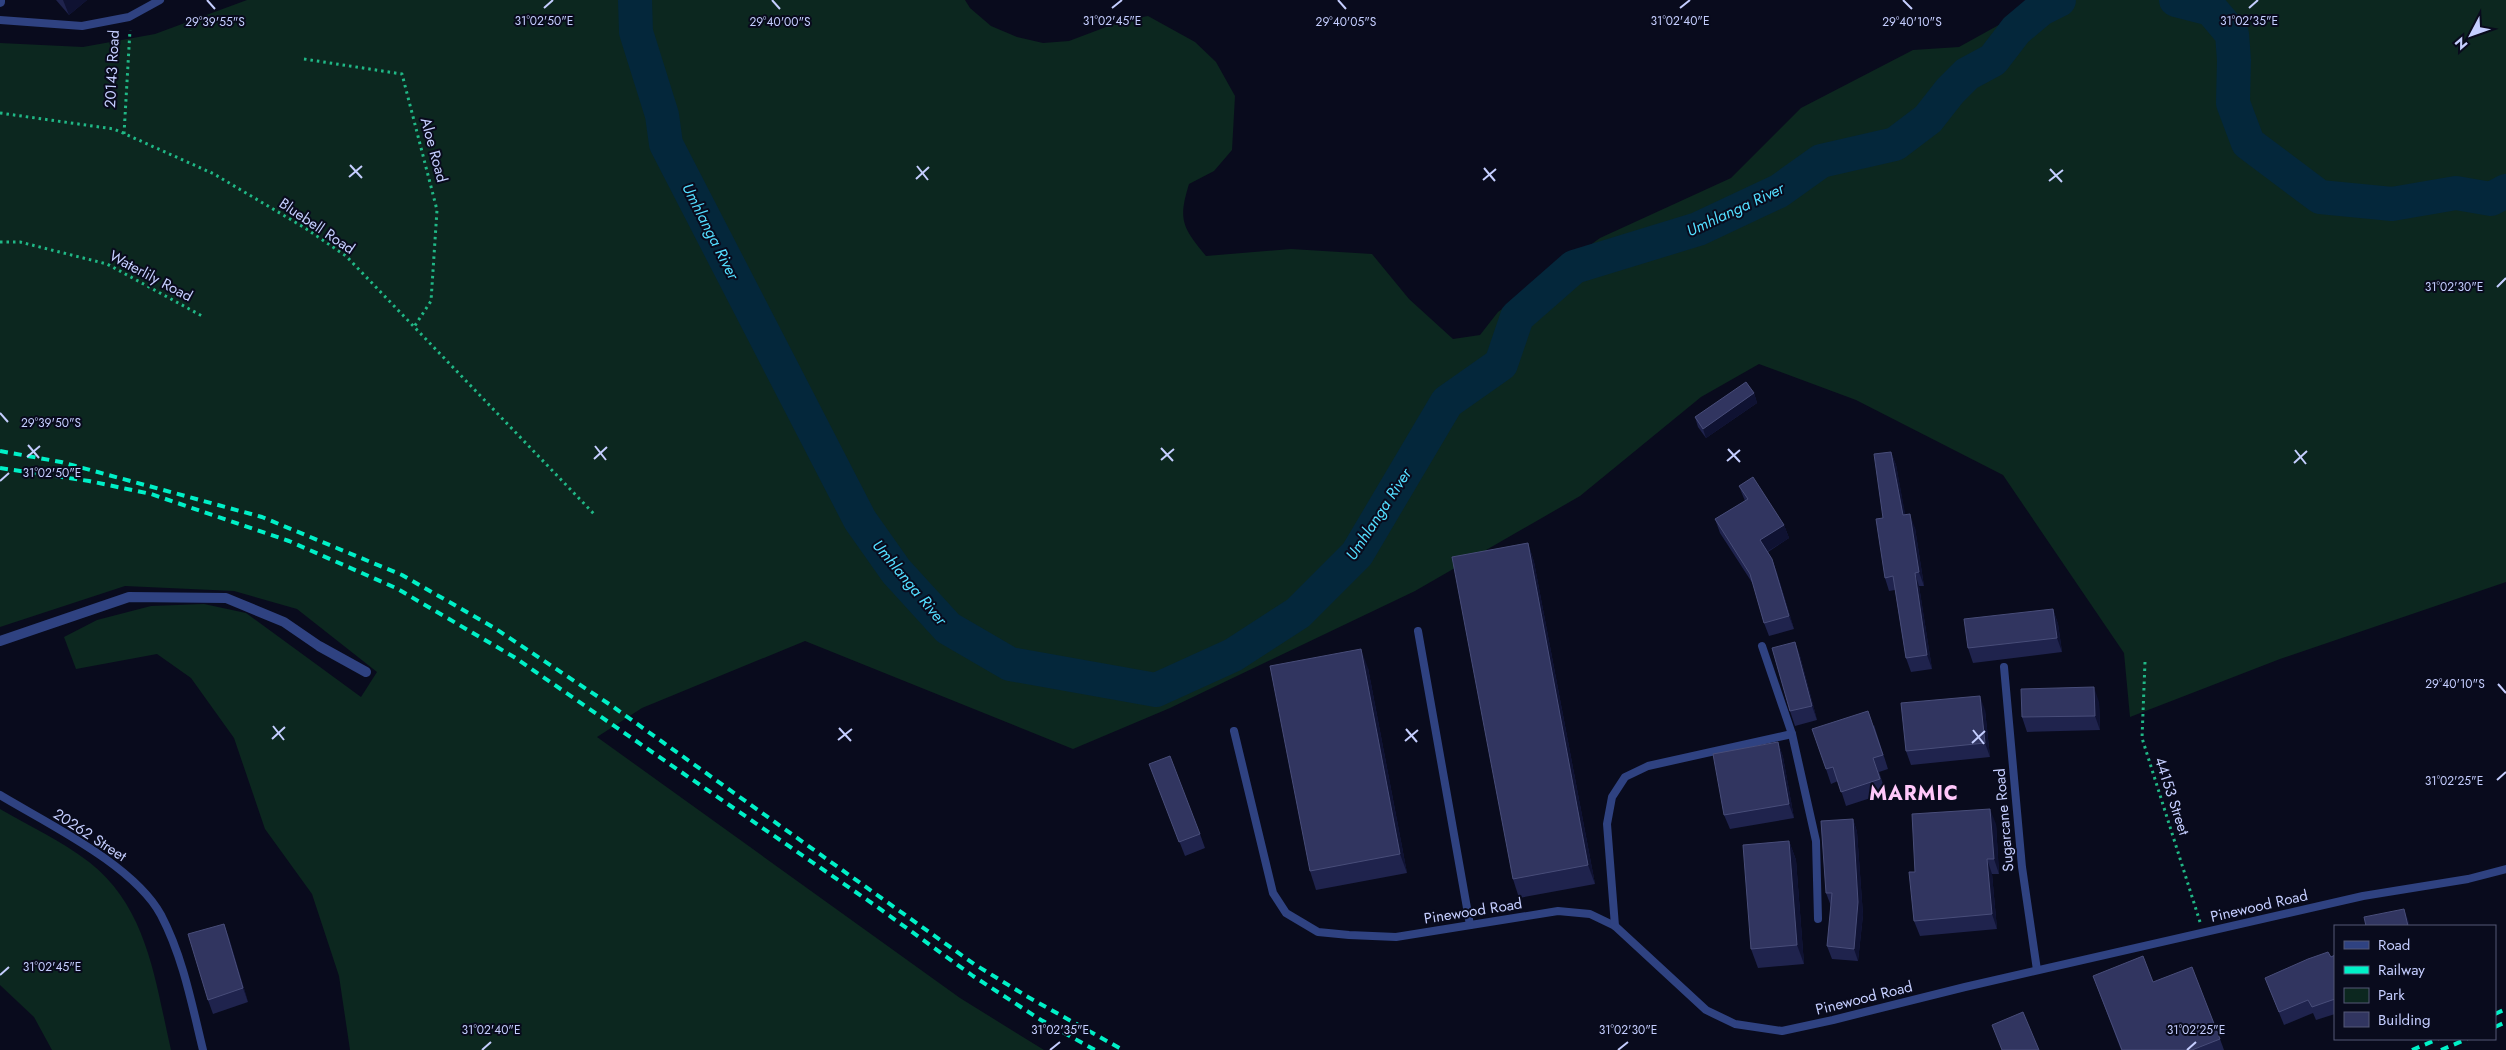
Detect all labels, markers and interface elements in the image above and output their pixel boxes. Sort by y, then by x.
north arrow [2446,10,2496,60]
text: 31°02'50"E [515,12,573,30]
text: 31°02'45"E [1083,12,1141,30]
text: 31°02'40"E [1650,12,1710,30]
text: 31°02'35"E [2220,12,2278,30]
text: 29°39'55"S [185,13,245,31]
text: 29°40'00"S [749,13,811,31]
text: 29°40'05"S [1316,13,1377,31]
text: 29°40'10"S [1882,13,1942,31]
street label: 20143 Road [99,29,125,109]
text: N [2450,33,2472,54]
street label: Aloe Road [415,115,453,185]
water label: Umhlanga River [1682,176,1789,242]
water label: Umhlanga River [676,179,746,285]
street label: Bluebell Road [275,192,359,260]
street label: Waterlily Road [106,245,196,307]
text: 31°02'30"E [2425,278,2483,296]
text: 29°39'50"S [21,414,81,432]
water label: Umhlanga River [1340,462,1418,565]
text: 31°02'50"E [23,464,81,482]
water label: Umhlanga River [867,534,953,631]
text: 29°40'10"S [2425,675,2485,693]
street label: 44153 Street [2149,754,2195,838]
street label: Sugarcane Road [1989,767,2019,873]
text: 31°02'25"E [2425,772,2483,790]
district label: MARMIC [1869,779,1959,808]
street label: 20262 Street [49,803,131,867]
street label: Pinewood Road [2208,884,2310,928]
street label: Pinewood Road [1422,892,1524,930]
legend [2334,925,2496,1040]
text: Road [2378,934,2410,956]
text: 31°02'45"E [23,958,81,976]
text: Railway [2378,959,2425,981]
street label: Pinewood Road [1813,975,1915,1021]
text: Park [2378,984,2405,1006]
text: Building [2378,1009,2430,1031]
text: 31°02'40"E [461,1021,521,1039]
text: 31°02'35"E [1031,1021,1089,1039]
text: 31°02'30"E [1599,1021,1657,1039]
text: 31°02'25"E [2167,1021,2225,1039]

